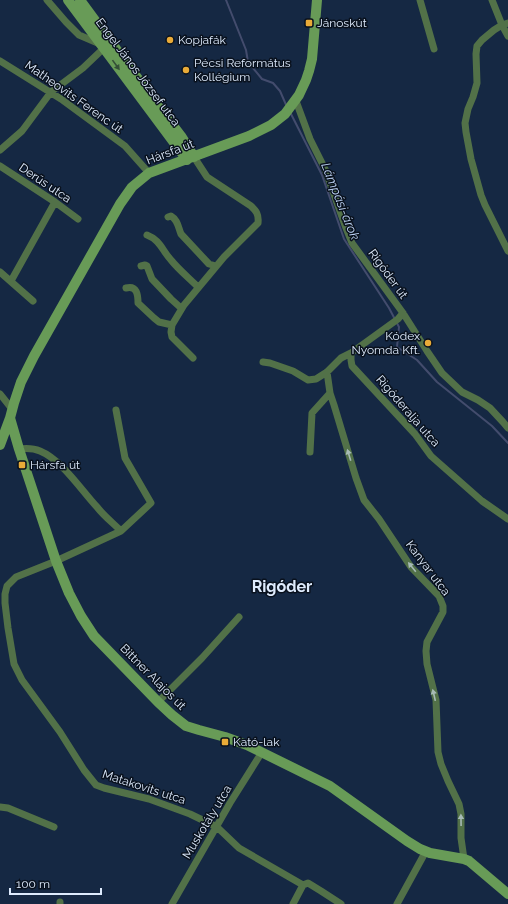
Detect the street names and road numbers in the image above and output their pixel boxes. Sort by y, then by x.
street label: Engel János József utca [93,15,183,129]
street label: Matheovits Ferenc út [22,58,126,136]
street label: Hársfa út [144,137,196,167]
street label: Derűs utca [16,160,74,206]
street label: Rigóder út [365,247,411,301]
street label: Rigóderalja utca [373,372,443,450]
street label: Kanyar utca [403,538,453,598]
street label: Bittner Alajos út [117,641,189,713]
street label: Matakovits utca [101,767,187,807]
street label: Muskotály utca [179,783,235,861]

